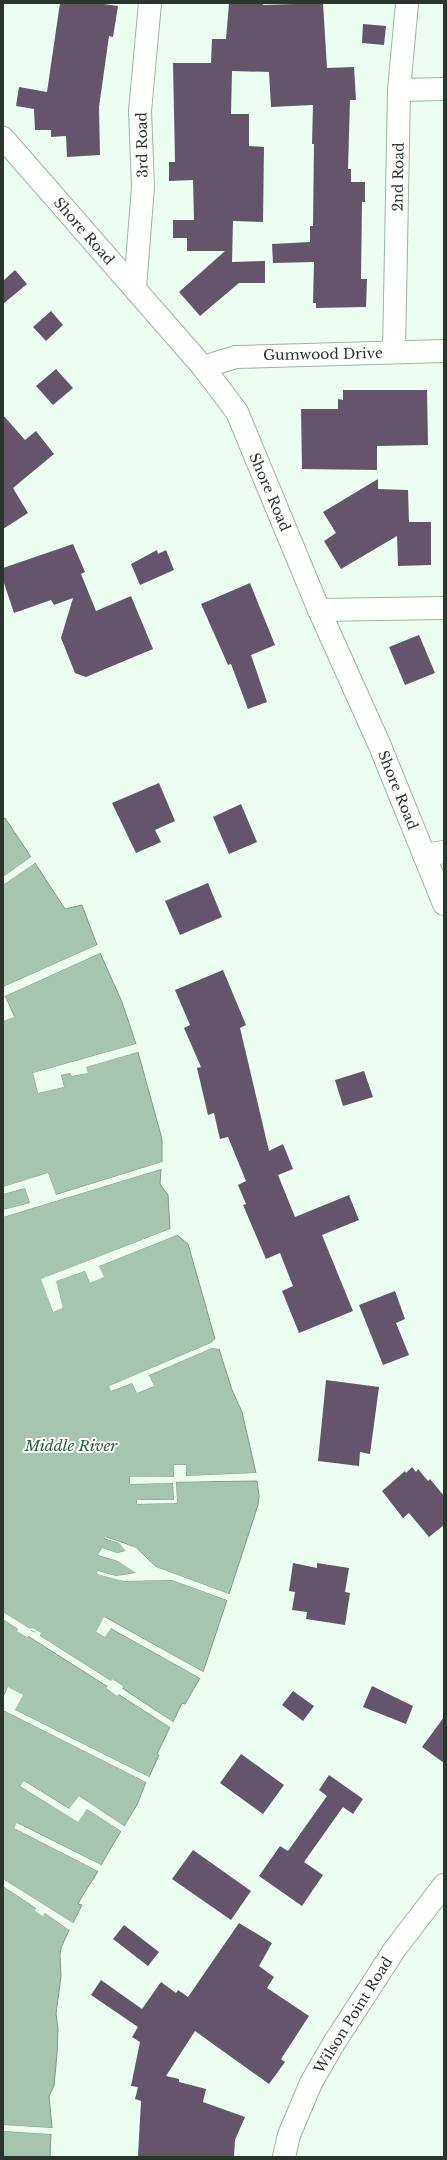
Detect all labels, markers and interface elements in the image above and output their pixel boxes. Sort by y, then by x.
street label: 3rd Road [132,111,152,178]
street label: 2nd Road [388,142,408,212]
street label: Shore Road [50,194,119,269]
street label: Gumwood Drive [263,344,383,364]
street label: Shore Road [245,450,295,535]
street label: Shore Road [374,748,422,833]
water label: Middle River [24,1436,118,1455]
street label: Wilson Point Road [309,1953,396,2078]

